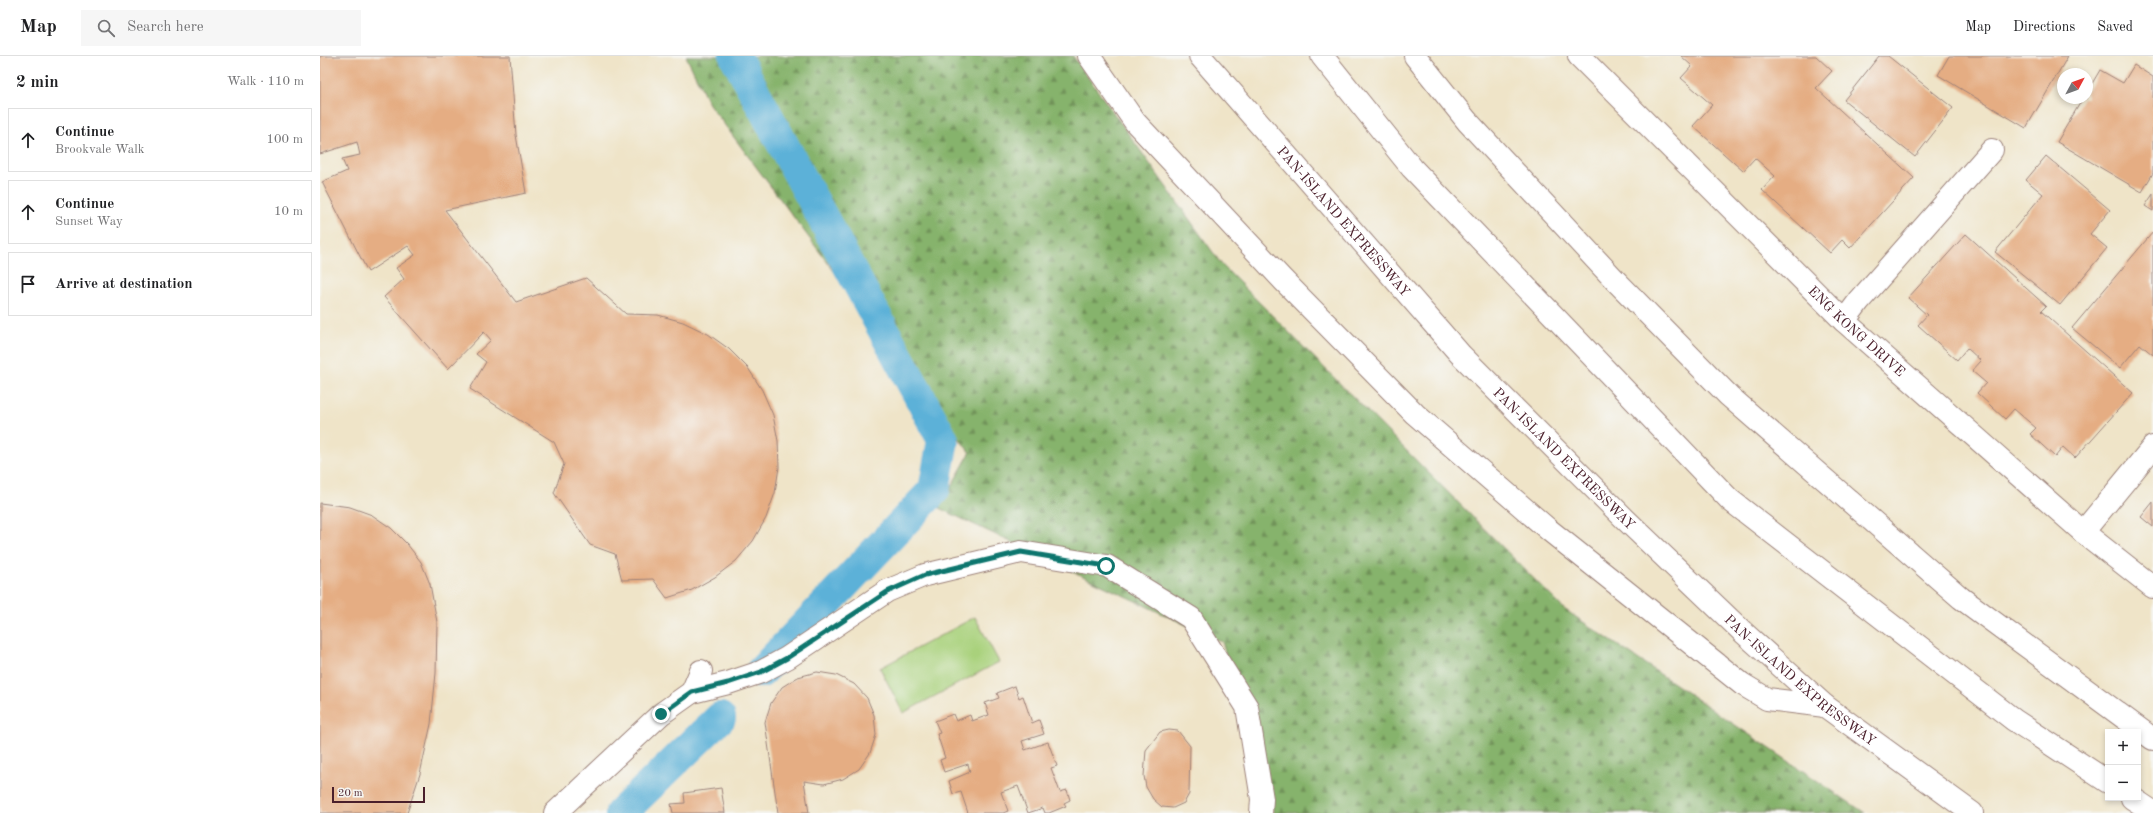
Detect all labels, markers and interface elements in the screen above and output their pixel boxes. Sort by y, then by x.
search box [81,10,361,46]
icon: search [95,17,117,39]
text: Map [20,18,57,37]
text: Search here [127,20,204,35]
text: Map [1965,20,1991,34]
text: Directions [2013,20,2075,34]
text: Saved [2097,20,2133,34]
north arrow [2057,68,2093,104]
text: 2 min [16,74,59,91]
text: Walk · 110 m [227,75,304,88]
text: Continue [55,125,114,140]
icon: ahead [17,129,39,151]
text: 100 m [266,133,303,146]
text: Brookvale Walk [55,143,145,156]
street label: PAN-ISLAND EXPRESSWAY [1274,144,1412,299]
text: Continue [55,197,114,212]
icon: ahead [17,201,39,223]
text: 10 m [274,205,303,218]
text: Sunset Way [55,215,123,228]
icon: arrive [17,273,39,295]
text: Arrive at destination [55,277,193,292]
street label: ENG KONG DRIVE [1805,284,1907,379]
street label: PAN-ISLAND EXPRESSWAY [1490,385,1637,533]
route start [1097,557,1115,575]
street label: PAN-ISLAND EXPRESSWAY [1721,612,1878,749]
route end [652,705,670,723]
map controls [2105,729,2141,801]
button: + [2105,729,2141,765]
button: − [2105,765,2141,801]
scale bar [332,785,425,804]
text: 20 m [338,788,363,799]

